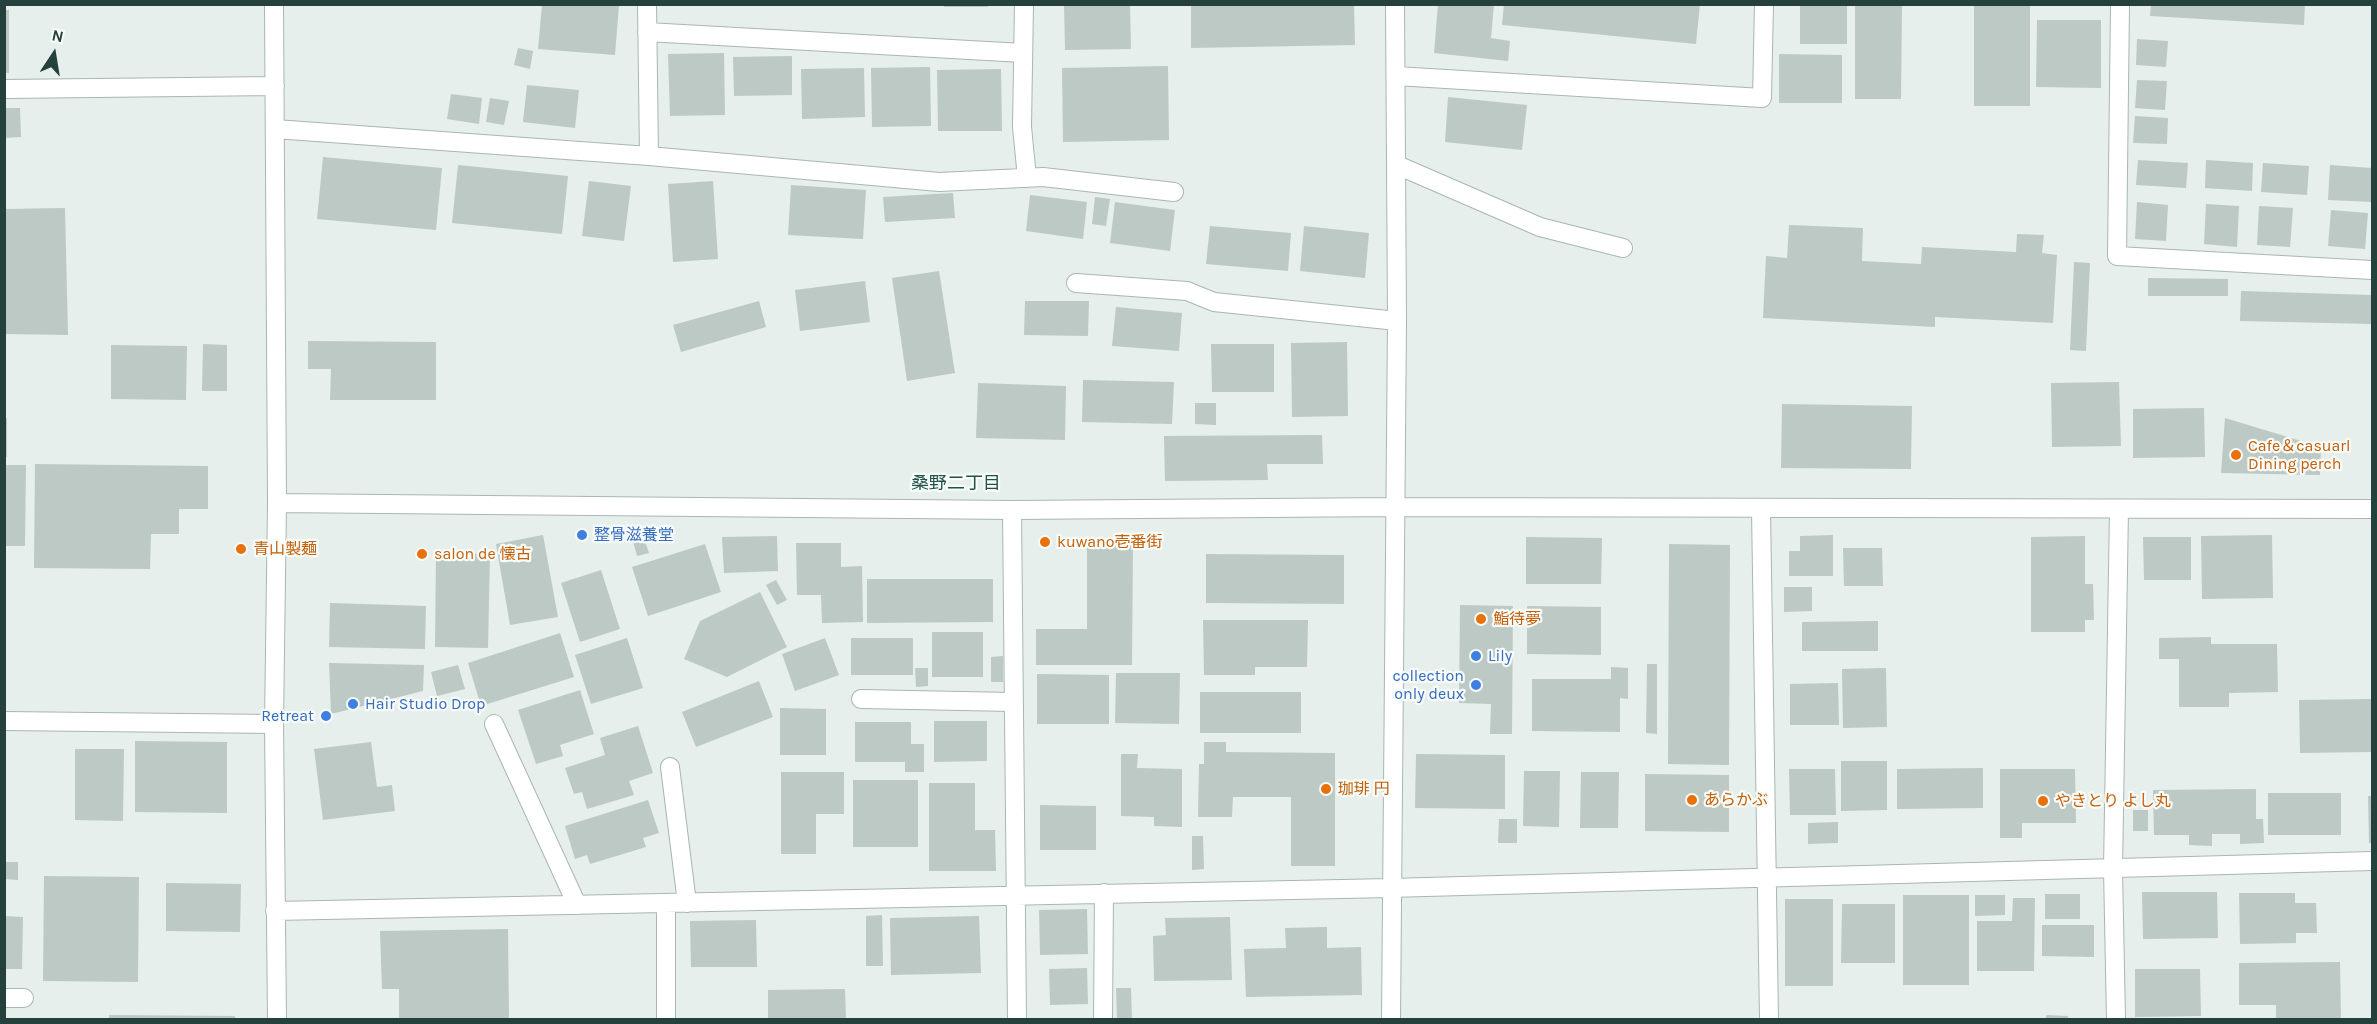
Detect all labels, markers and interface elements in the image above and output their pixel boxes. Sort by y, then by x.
north arrow [24,24,84,84]
text: N [50,25,65,46]
place label: Cafe＆casuarl Dining perch [2248,436,2351,474]
marker: Cafe＆casuarl Dining perch [2229,448,2243,462]
district label: 桑野二丁目 [911,473,1001,495]
place label: 整骨滋養堂 [594,525,674,545]
marker: 整骨滋養堂 [575,528,589,542]
place label: kuwano壱番街 [1057,532,1163,552]
marker: kuwano壱番街 [1038,535,1052,549]
place label: 青山製麺 [253,539,317,559]
marker: 青山製麺 [234,542,248,556]
place label: salon de 懐古 [434,544,531,564]
marker: salon de 懐古 [415,547,429,561]
place label: 鮨待夢 [1493,609,1541,629]
marker: 鮨待夢 [1474,612,1488,626]
place label: Lily [1488,646,1512,666]
marker: Lily [1469,649,1483,663]
place label: collection only deux [1392,666,1464,704]
marker: collection only deux [1469,678,1483,692]
place label: Hair Studio Drop [365,694,485,714]
marker: Hair Studio Drop [346,697,360,711]
place label: Retreat [261,706,314,726]
marker: Retreat [319,709,333,723]
place label: 珈琲 円 [1338,779,1390,799]
marker: 珈琲 円 [1319,782,1333,796]
place label: あらかぶ [1704,790,1768,810]
place label: やきとり よし丸 [2055,791,2171,811]
marker: あらかぶ [1685,793,1699,807]
marker: やきとり よし丸 [2036,794,2050,808]

